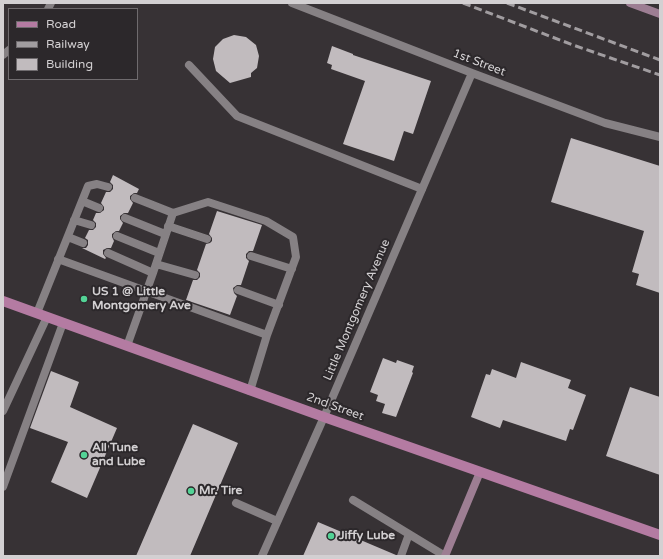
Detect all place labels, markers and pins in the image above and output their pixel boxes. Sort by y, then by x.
place label: US 1 @ Little Montgomery Ave [92,285,191,313]
marker: US 1 @ Little Montgomery Ave [79,294,89,304]
place label: All Tune and Lube [92,441,145,469]
marker: All Tune and Lube [79,450,89,460]
place label: Mr. Tire [199,484,242,498]
marker: Mr. Tire [186,486,196,496]
place label: Jiffy Lube [339,529,395,543]
marker: Jiffy Lube [326,531,336,541]

